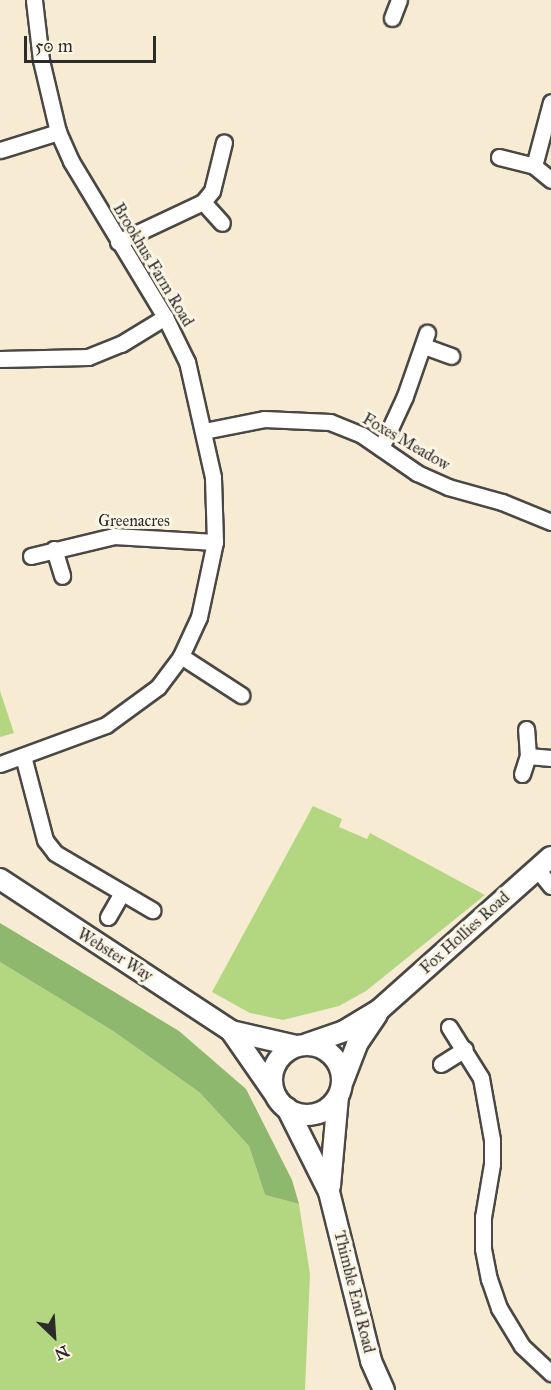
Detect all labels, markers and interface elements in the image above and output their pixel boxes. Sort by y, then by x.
scale bar [27,24,159,62]
text: 50 m [35,35,73,57]
street label: Brookhus Farm Road [109,200,197,330]
street label: Foxes Meadow [359,409,453,475]
street label: Greenacres [98,511,170,531]
street label: Fox Hollies Road [416,888,514,978]
street label: Webster Way [74,924,156,986]
street label: Thimble End Road [330,1229,378,1355]
north arrow [24,1306,84,1366]
text: N [52,1341,72,1364]

